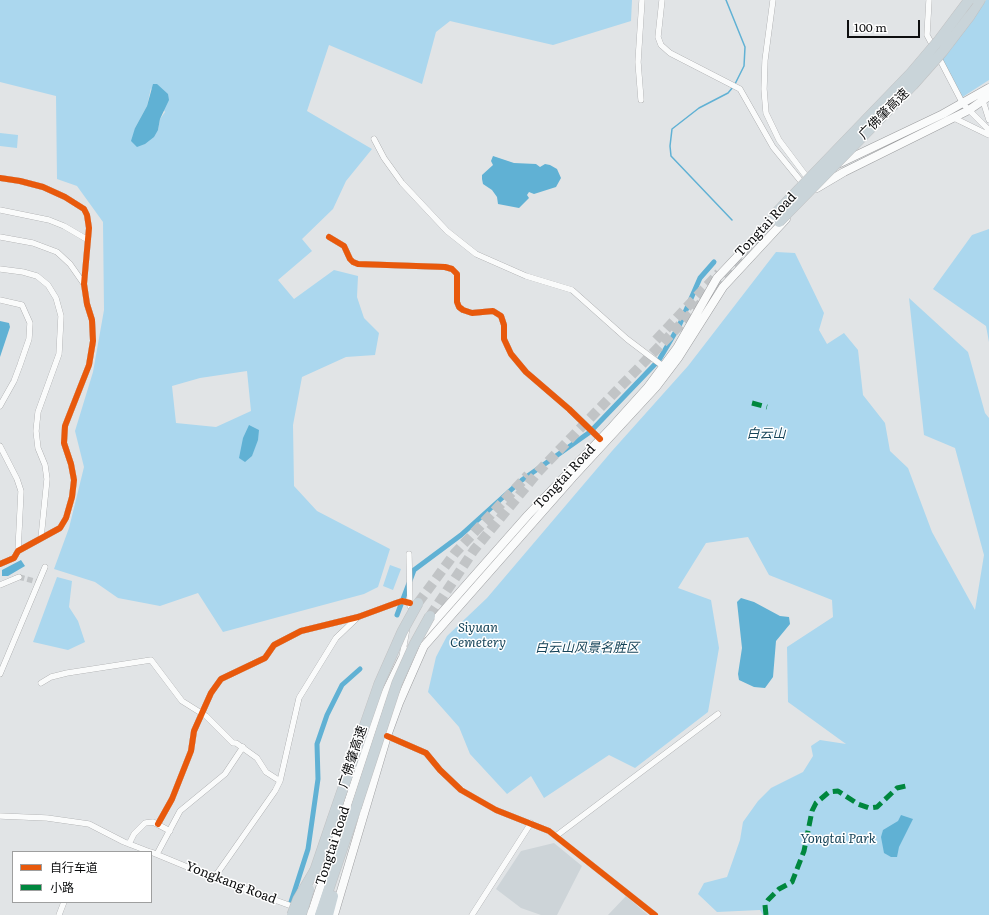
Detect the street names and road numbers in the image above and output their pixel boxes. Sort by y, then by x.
street label: 广佛肇高速 [856,86,912,142]
street label: Tongtai Road [732,189,800,261]
street label: Tongtai Road [531,441,599,513]
street label: 广佛肇高速 [336,724,370,790]
street label: Tongtai Road [313,804,353,888]
street label: Yongkang Road [183,859,279,907]

